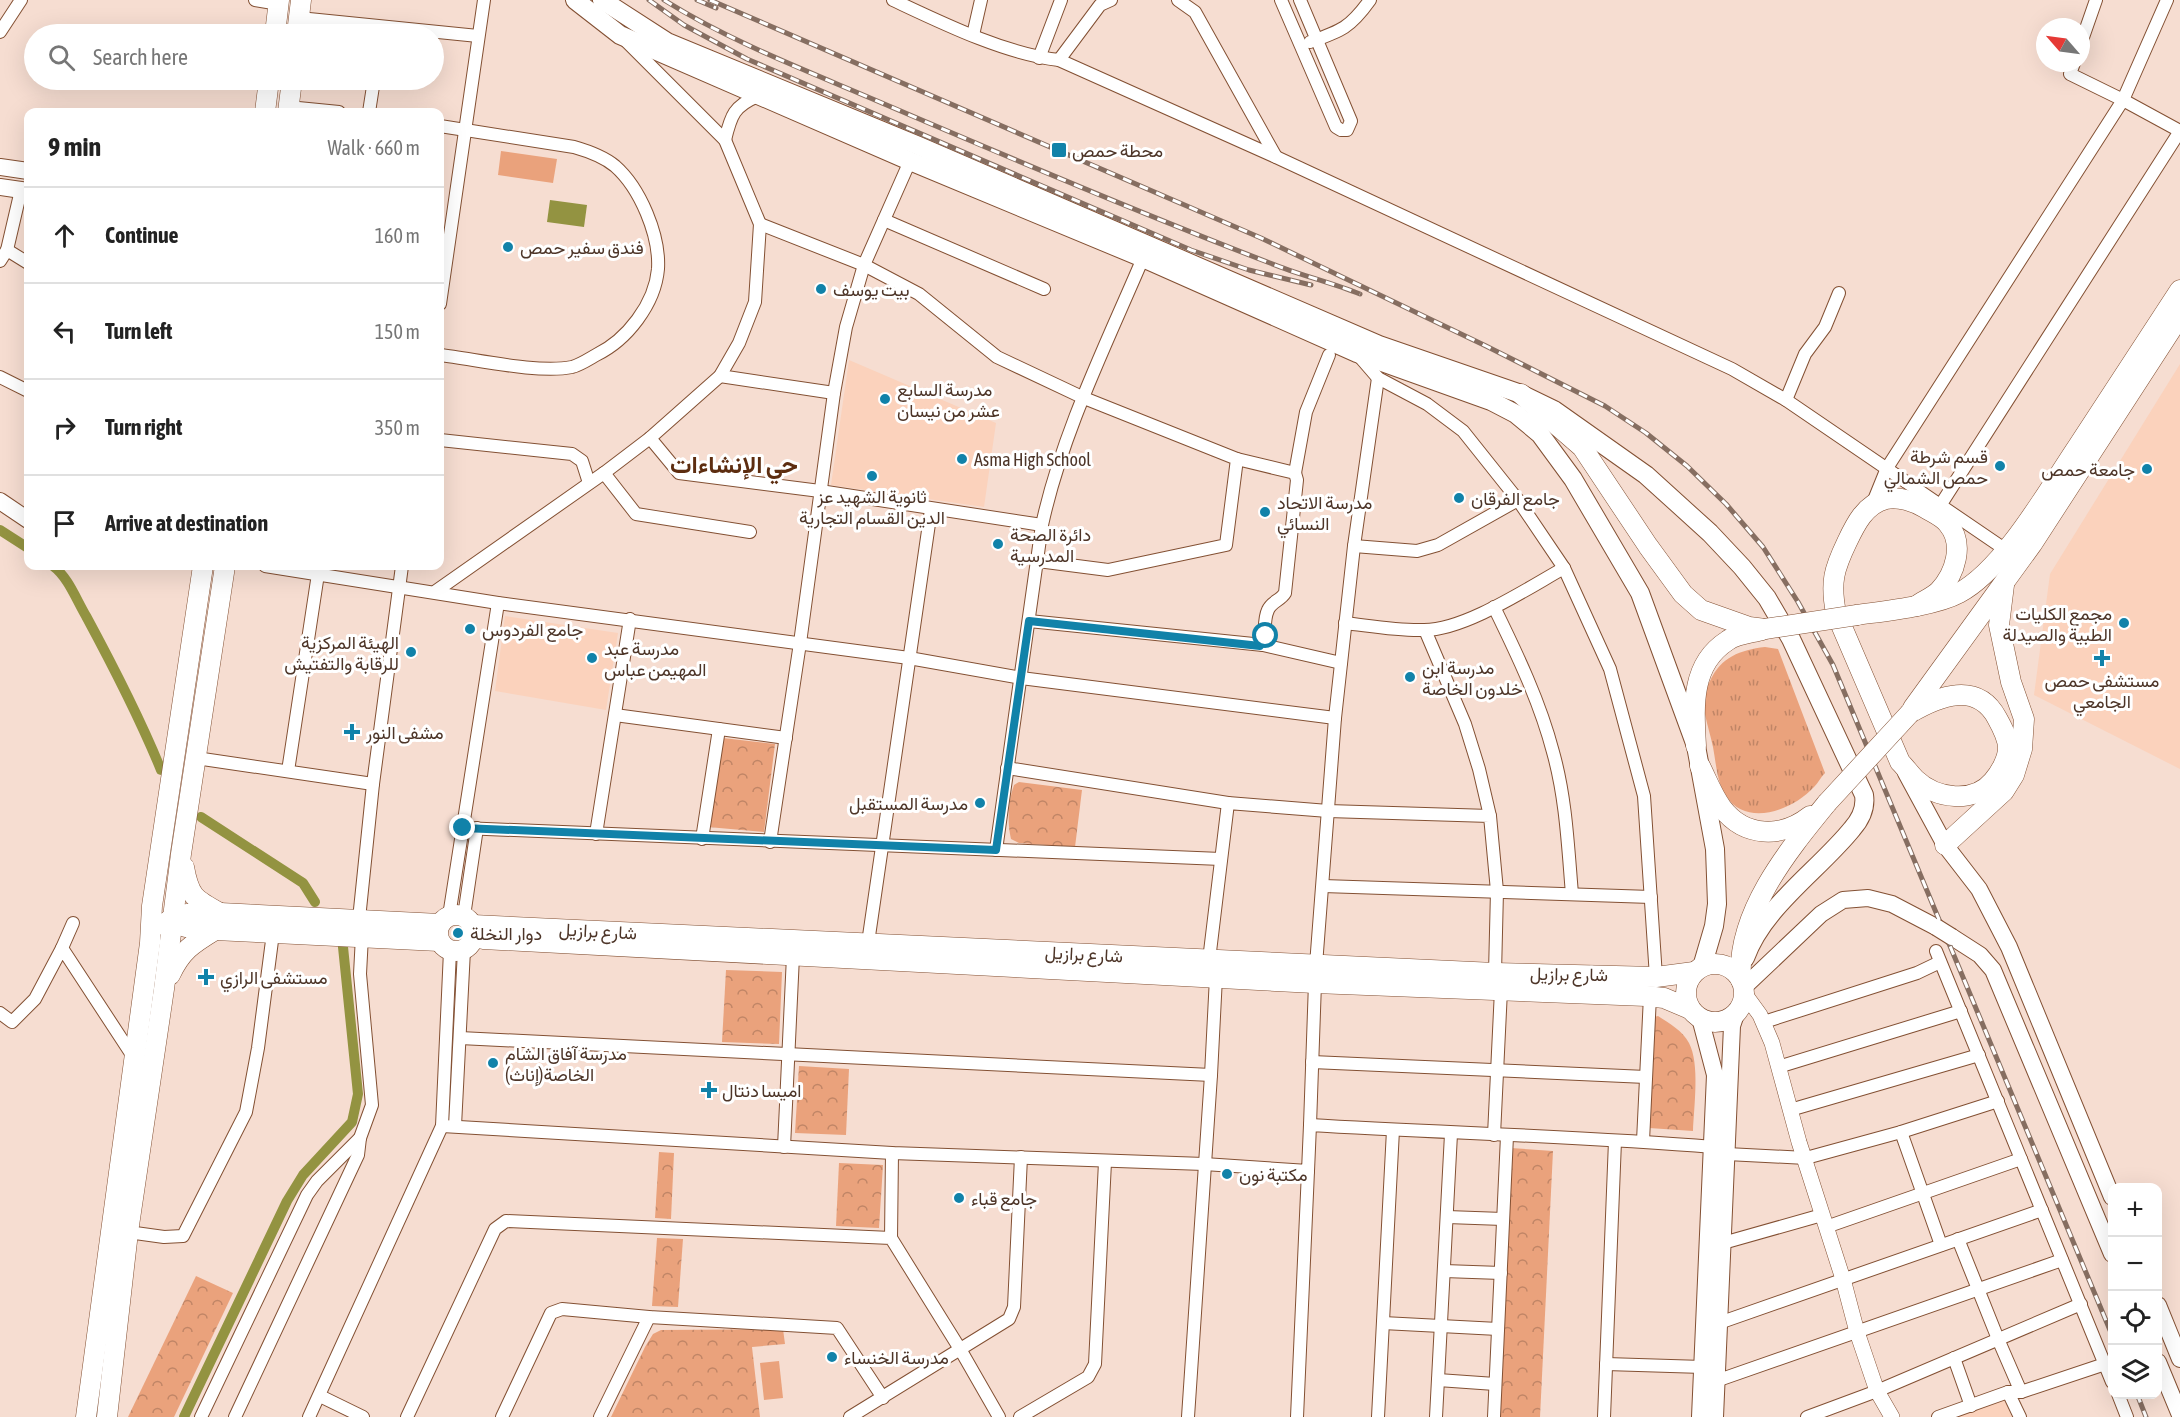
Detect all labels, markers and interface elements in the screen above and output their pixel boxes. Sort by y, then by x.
north arrow [2036,18,2090,72]
search box [24,24,444,90]
icon: search [45,41,78,74]
text: Search here [93,44,188,70]
text: 9 min [48,132,101,162]
text: Walk · 660 m [328,136,420,159]
place label: محطة حمص [1072,140,1163,162]
marker: محطة حمص [1050,141,1068,159]
icon: ahead [48,219,81,252]
text: Continue [105,222,179,248]
text: 160 m [375,224,420,247]
place label: فندق سفير حمص [520,237,644,259]
marker: فندق سفير حمص [501,240,515,254]
place label: بيت يوسف [833,279,910,301]
marker: بيت يوسف [814,282,828,296]
icon: left [48,315,81,348]
text: Turn left [105,318,172,344]
text: 150 m [375,320,420,343]
place label: مدرسة السابع عشر من نيسان [897,379,1000,422]
marker: مدرسة السابع عشر من نيسان [878,392,892,406]
icon: right [48,411,81,444]
text: Turn right [105,414,182,440]
text: 350 m [375,416,420,439]
place label: قسم شرطة حمص الشمالي [1884,446,1988,493]
place label: Asma High School [974,449,1091,470]
district label: حي الإنشاءات [670,451,798,485]
marker: Asma High School [955,452,969,466]
marker: قسم شرطة حمص الشمالي [1993,459,2007,473]
place label: جامعة حمص [2041,459,2135,481]
marker: جامعة حمص [2140,462,2154,476]
marker: ثانوية الشهيد عز الدين القسام التجارية [865,469,879,483]
place label: ثانوية الشهيد عز الدين القسام التجارية [799,486,945,530]
place label: جامع الفرقان [1471,488,1560,511]
marker: جامع الفرقان [1452,491,1466,505]
place label: مدرسة الاتحاد النسائي [1277,492,1372,539]
marker: مدرسة الاتحاد النسائي [1258,505,1272,519]
icon: arrive [48,507,81,540]
text: Arrive at destination [105,510,268,536]
place label: دائرة الصحة المدرسية [1010,524,1091,567]
marker: دائرة الصحة المدرسية [991,537,1005,551]
place label: مجمع الكليات الطبية والصيدلة [2002,603,2112,646]
marker: مجمع الكليات الطبية والصيدلة [2117,616,2131,630]
place label: جامع الفردوس [482,619,583,642]
marker: جامع الفردوس [463,622,477,636]
route start [1252,622,1278,648]
place label: الهيئة المركزية للرقابة والتفتيش [284,632,399,675]
place label: مدرسة عبد المهيمن عباس [604,638,707,681]
marker: الهيئة المركزية للرقابة والتفتيش [404,645,418,659]
marker: مستشفى حمص الجامعي [2093,649,2111,667]
marker: مدرسة عبد المهيمن عباس [585,651,599,665]
place label: مدرسة ابن خلدون الخاصة [1422,657,1523,700]
marker: مدرسة ابن خلدون الخاصة [1403,670,1417,684]
place label: مستشفى حمص الجامعي [2045,670,2159,717]
place label: مشفى النور [365,722,444,744]
marker: مشفى النور [343,723,361,741]
place label: مدرسة المستقبل [849,793,968,815]
marker: مدرسة المستقبل [973,796,987,810]
route end [449,814,475,840]
street label: شارع برازيل [558,918,638,946]
place label: دوار النخلة [470,923,542,945]
marker: دوار النخلة [451,926,465,940]
street label: شارع برازيل [1044,941,1124,969]
street label: شارع برازيل [1530,963,1608,987]
place label: مستشفى الرازي [220,967,328,993]
marker: مستشفى الرازي [197,968,215,986]
place label: مدرسة آفاق الشام الخاصة(إناث) [505,1043,627,1087]
marker: مدرسة آفاق الشام الخاصة(إناث) [486,1056,500,1070]
place label: اميسا دنتال [722,1080,802,1102]
marker: اميسا دنتال [700,1081,718,1099]
place label: مكتبة نون [1239,1164,1308,1186]
marker: مكتبة نون [1220,1167,1234,1181]
map controls [2108,1183,2162,1399]
button: + [2108,1183,2162,1237]
place label: جامع قباء [971,1188,1037,1211]
marker: جامع قباء [952,1191,966,1205]
button: − [2108,1237,2162,1291]
button: locate [2108,1291,2162,1345]
button: layers [2108,1345,2162,1399]
place label: مدرسة الخنساء [844,1347,949,1369]
marker: مدرسة الخنساء [825,1350,839,1364]

